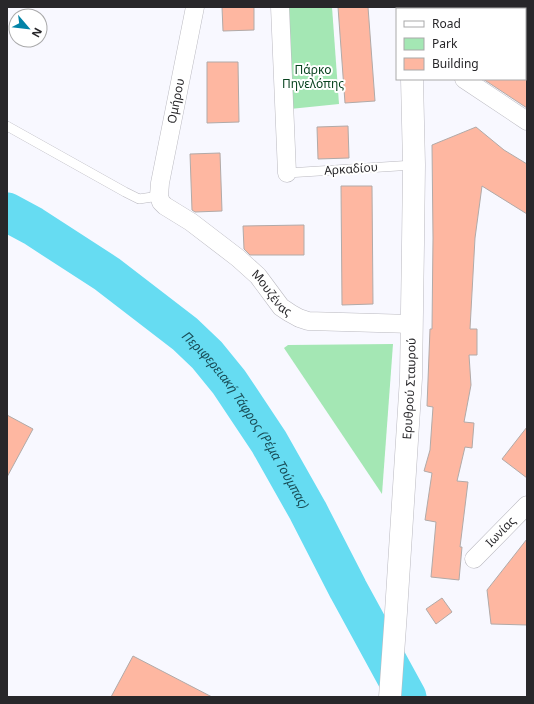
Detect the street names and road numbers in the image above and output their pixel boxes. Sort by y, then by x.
street label: Ομήρου [163,77,188,125]
street label: Αρκαδίου [324,158,378,179]
street label: Μουζένας [248,265,295,320]
street label: Ερυθρού Σταυρού [398,338,420,440]
street label: Ιωνίας [481,512,519,551]

